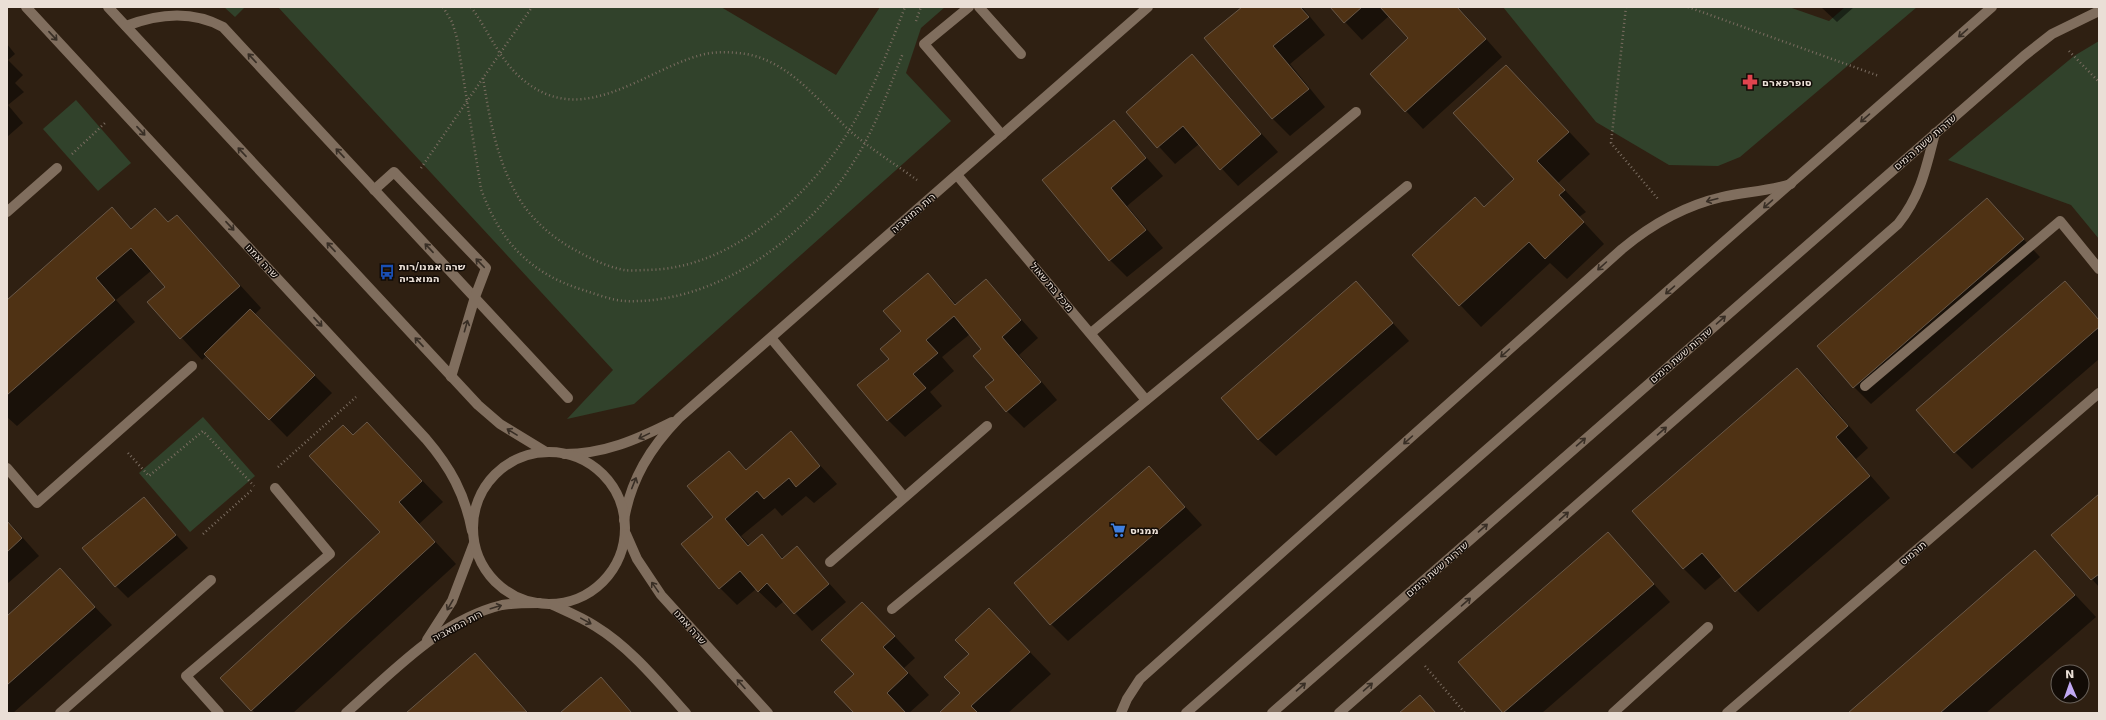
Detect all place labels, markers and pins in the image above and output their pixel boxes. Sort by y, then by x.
pharmacy icon: סופרפארם [1741,73,1759,91]
place label: סופרפארם [1762,77,1812,88]
place label: שרה אמנו/רות המואביה [399,261,466,284]
bus stop icon: שרה אמנו/רות המואביה [378,263,396,281]
supermarket icon: ממניס [1109,521,1127,539]
place label: ממניס [1130,525,1159,536]

